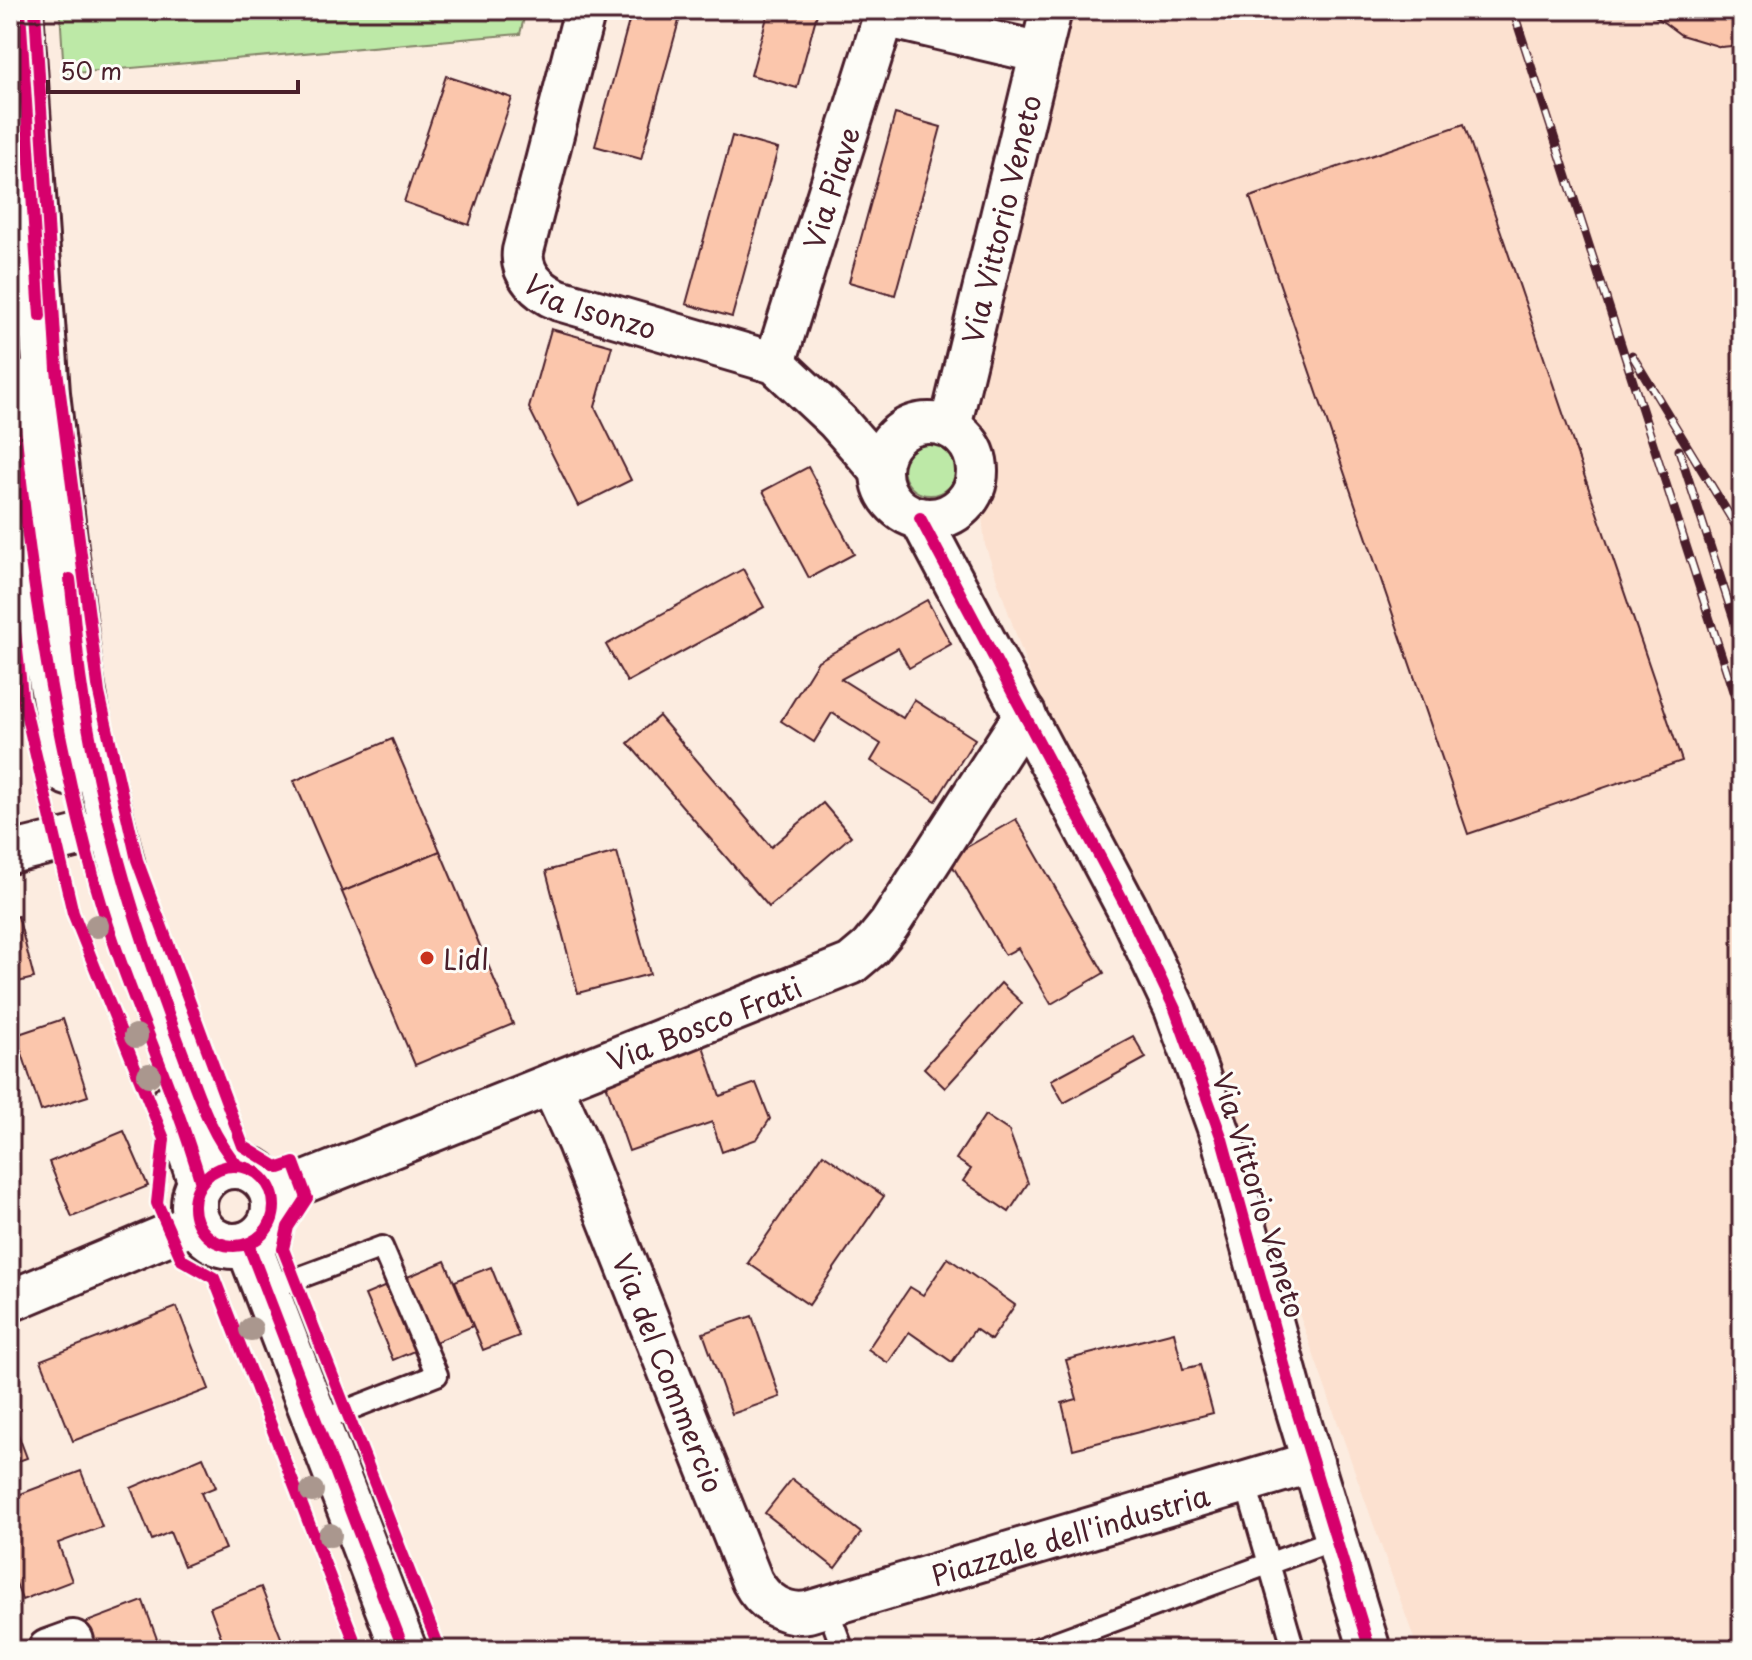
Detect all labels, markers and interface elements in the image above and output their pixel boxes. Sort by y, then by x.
scale bar [48,44,298,94]
text: 50 m [60,52,122,88]
street label: Via Vittorio Veneto [949,90,1051,348]
street label: Via Piave [791,121,870,254]
street label: Via Isonzo [514,263,662,349]
place label: Lidl [443,937,489,980]
marker: Lidl [418,949,436,967]
street label: Via Bosco Frati [600,965,807,1081]
street label: Via Vittorio Veneto [1202,1067,1318,1323]
street label: Via del Commercio [602,1247,736,1499]
street label: Piazzale dell'industria [926,1472,1215,1596]

